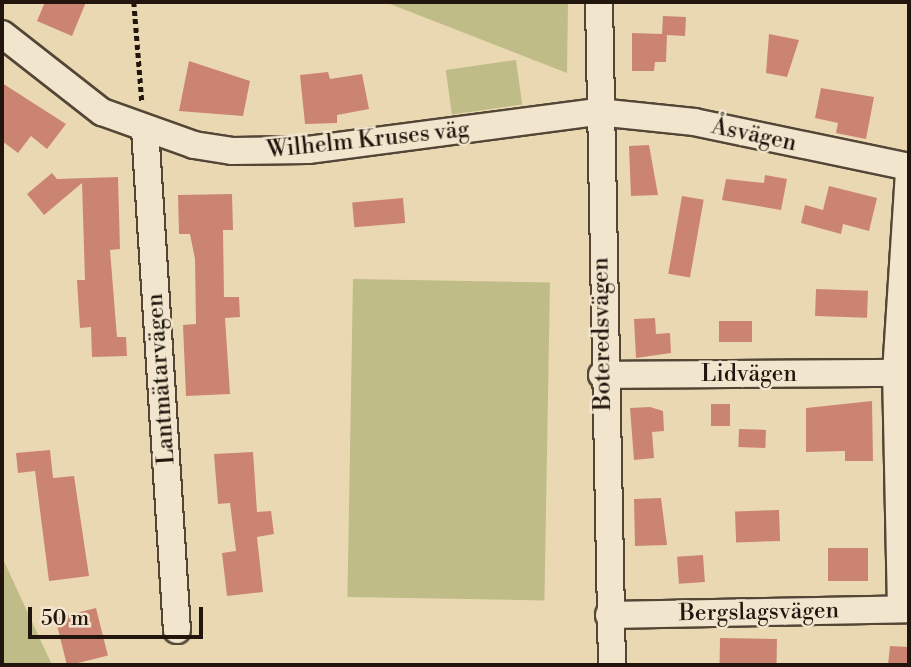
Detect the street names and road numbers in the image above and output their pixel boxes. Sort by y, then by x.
street label: Åsvägen [709,113,799,157]
street label: Wilhelm Kruses väg [265,116,471,164]
street label: Boteredsvägen [587,257,617,411]
street label: Lantmätarvägen [141,293,181,465]
street label: Lidvägen [701,360,797,388]
street label: Bergslagsvägen [679,597,839,627]

